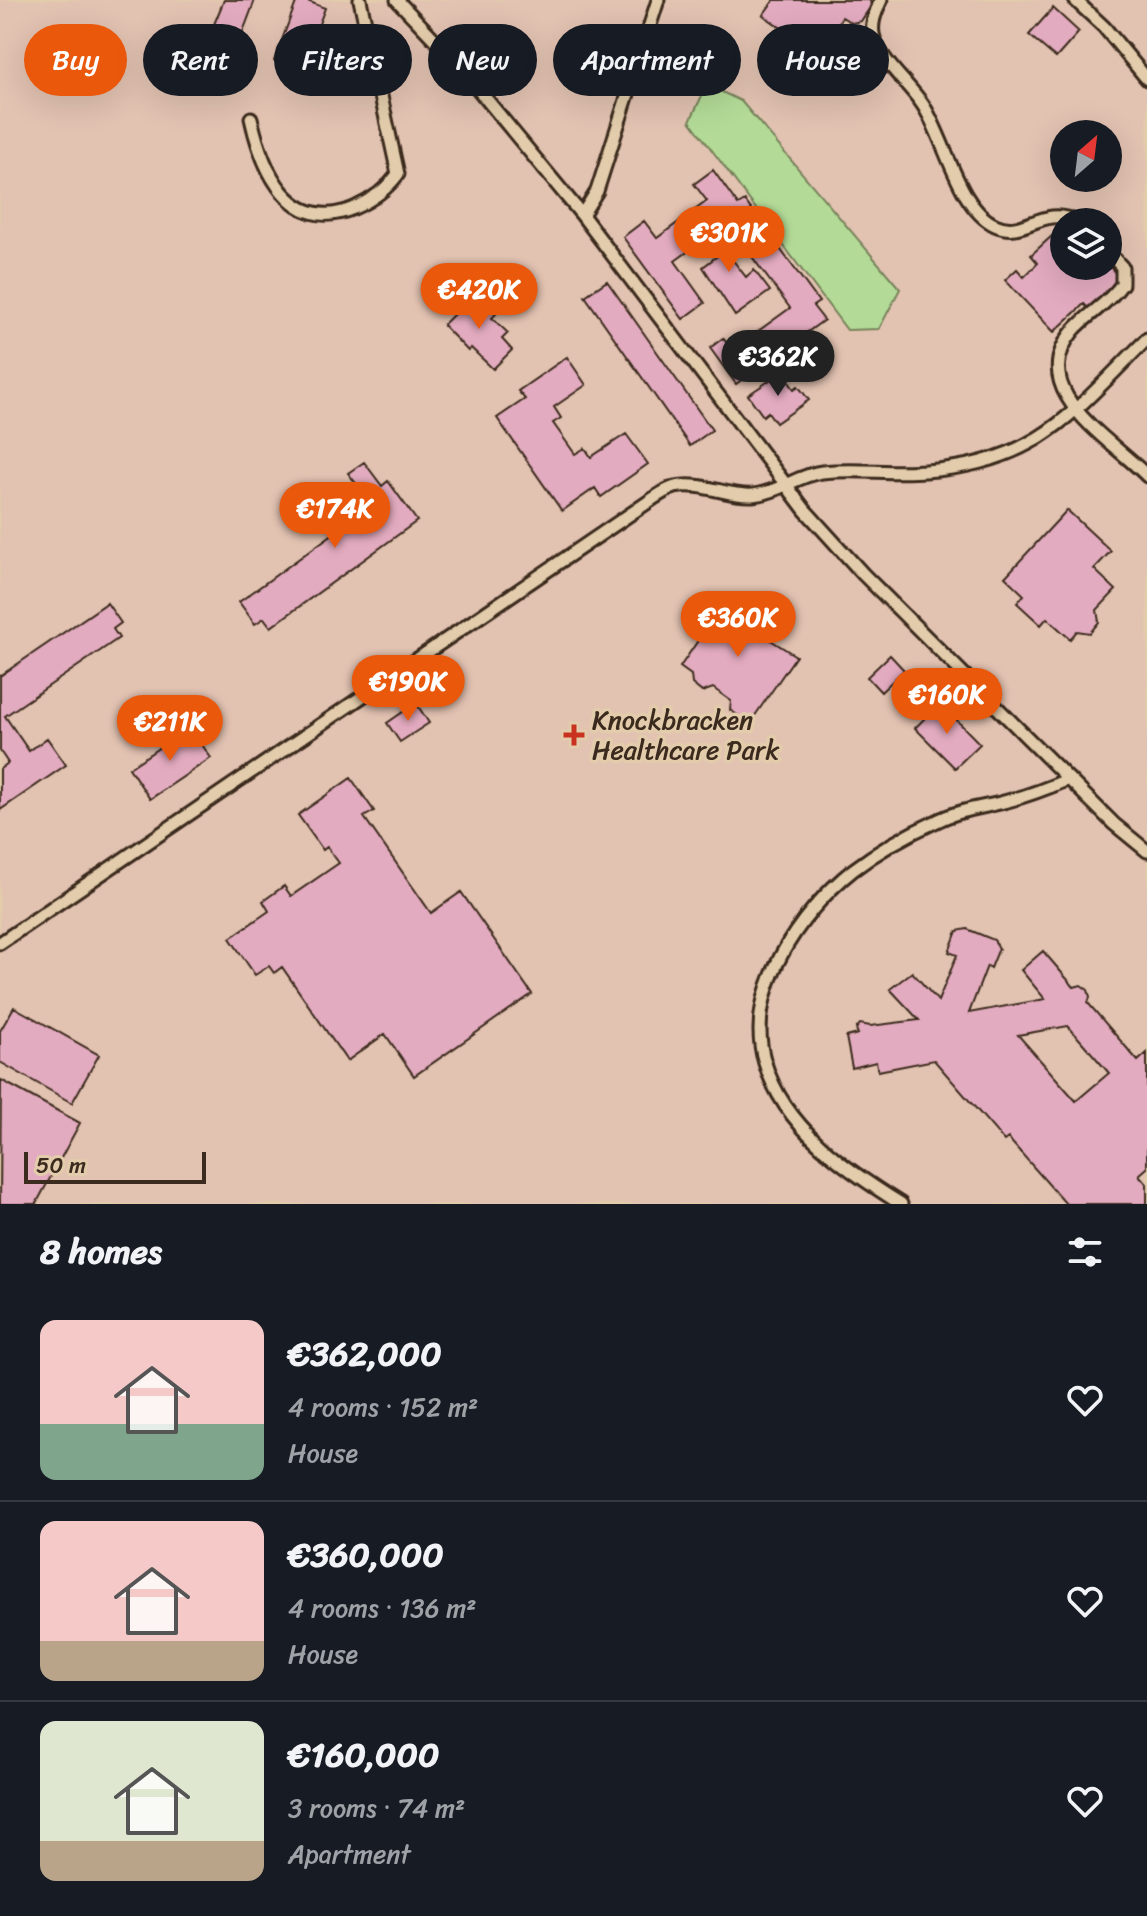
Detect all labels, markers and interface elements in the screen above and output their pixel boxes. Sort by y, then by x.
chip: Buy [24,24,127,96]
chip: Rent [143,24,258,96]
chip: Filters [274,24,412,96]
chip: New [428,24,537,96]
chip: Apartment [553,24,741,96]
chip: House [757,24,889,96]
north arrow [1050,120,1122,192]
map controls [1050,120,1122,280]
pin: €301K [673,206,785,274]
button: layers [1050,208,1122,280]
text: €301K [692,209,766,255]
pin: €420K [423,263,535,331]
text: €420K [439,266,519,312]
pin: €362K [722,330,834,398]
text: €362K [739,333,817,379]
pin: €174K [279,482,391,550]
text: €174K [297,485,373,531]
pin: €360K [682,591,794,659]
text: €360K [699,594,777,640]
pin: €190K [352,655,464,723]
text: €190K [370,658,446,704]
pin: €160K [891,668,1003,736]
text: €160K [909,671,985,717]
pin: €211K [114,695,226,763]
place label: Knockbracken Healthcare Park [592,697,780,773]
text: €211K [135,698,205,744]
marker: Knockbracken Healthcare Park [563,724,585,746]
text: 50 m [36,1146,86,1185]
scale bar [24,1148,206,1184]
text: 8 homes [40,1222,162,1282]
icon: filters [1063,1230,1107,1274]
text: €362,000 [288,1324,442,1384]
icon: home [104,1352,200,1448]
icon: heart [1063,1378,1107,1422]
text: 4 rooms · 152 m² [288,1384,478,1430]
text: House [288,1430,358,1476]
text: €360,000 [288,1525,444,1585]
icon: home [104,1553,200,1649]
icon: heart [1063,1579,1107,1623]
text: 4 rooms · 136 m² [288,1585,476,1631]
text: House [288,1631,358,1677]
text: €160,000 [288,1725,440,1785]
icon: home [104,1753,200,1849]
icon: heart [1063,1779,1107,1823]
text: 3 rooms · 74 m² [288,1785,465,1831]
text: Apartment [288,1831,411,1877]

